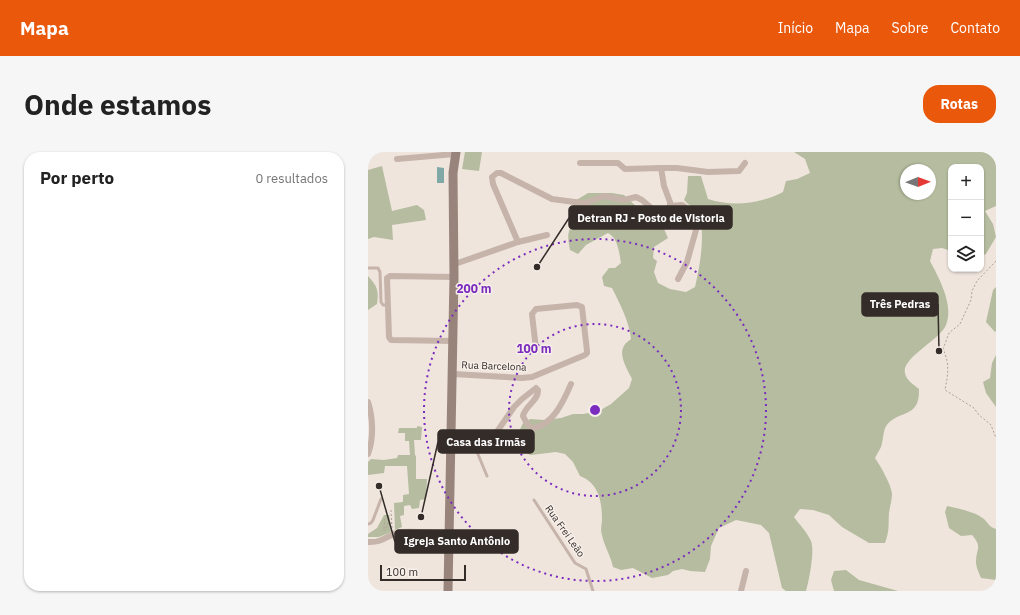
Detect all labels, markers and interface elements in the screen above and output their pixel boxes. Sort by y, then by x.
text: Mapa [20,16,69,40]
text: Início [778,19,813,37]
text: Mapa [835,19,870,37]
text: Sobre [892,19,928,37]
text: Contato [950,19,1000,37]
button: Rotas [923,85,996,123]
text: Onde estamos [24,86,211,123]
north arrow [900,164,936,200]
map controls [948,164,984,272]
button: + [948,164,984,200]
text: Por perto [40,167,114,189]
text: 0 resultados [255,170,328,187]
button: − [948,200,984,236]
callout: Detran RJ - Posto de Vistoria [569,206,732,229]
text: Detran RJ - Posto de Vistoria [577,211,725,225]
button: layers [948,236,984,272]
text: 200 m [456,281,492,296]
callout: Três Pedras [862,293,938,316]
text: Três Pedras [870,297,931,311]
text: 100 m [516,341,552,356]
street label: Rua Barcelona [461,358,527,374]
centre of rings [588,403,602,417]
callout: Casa das Irmãs [438,430,534,453]
text: Casa das Irmãs [446,435,526,449]
street label: Rua Frei Leão [542,502,588,560]
callout: Igreja Santo Antônio [395,530,518,553]
text: Igreja Santo Antônio [404,534,510,548]
scale bar [380,563,466,582]
text: 100 m [386,565,418,579]

